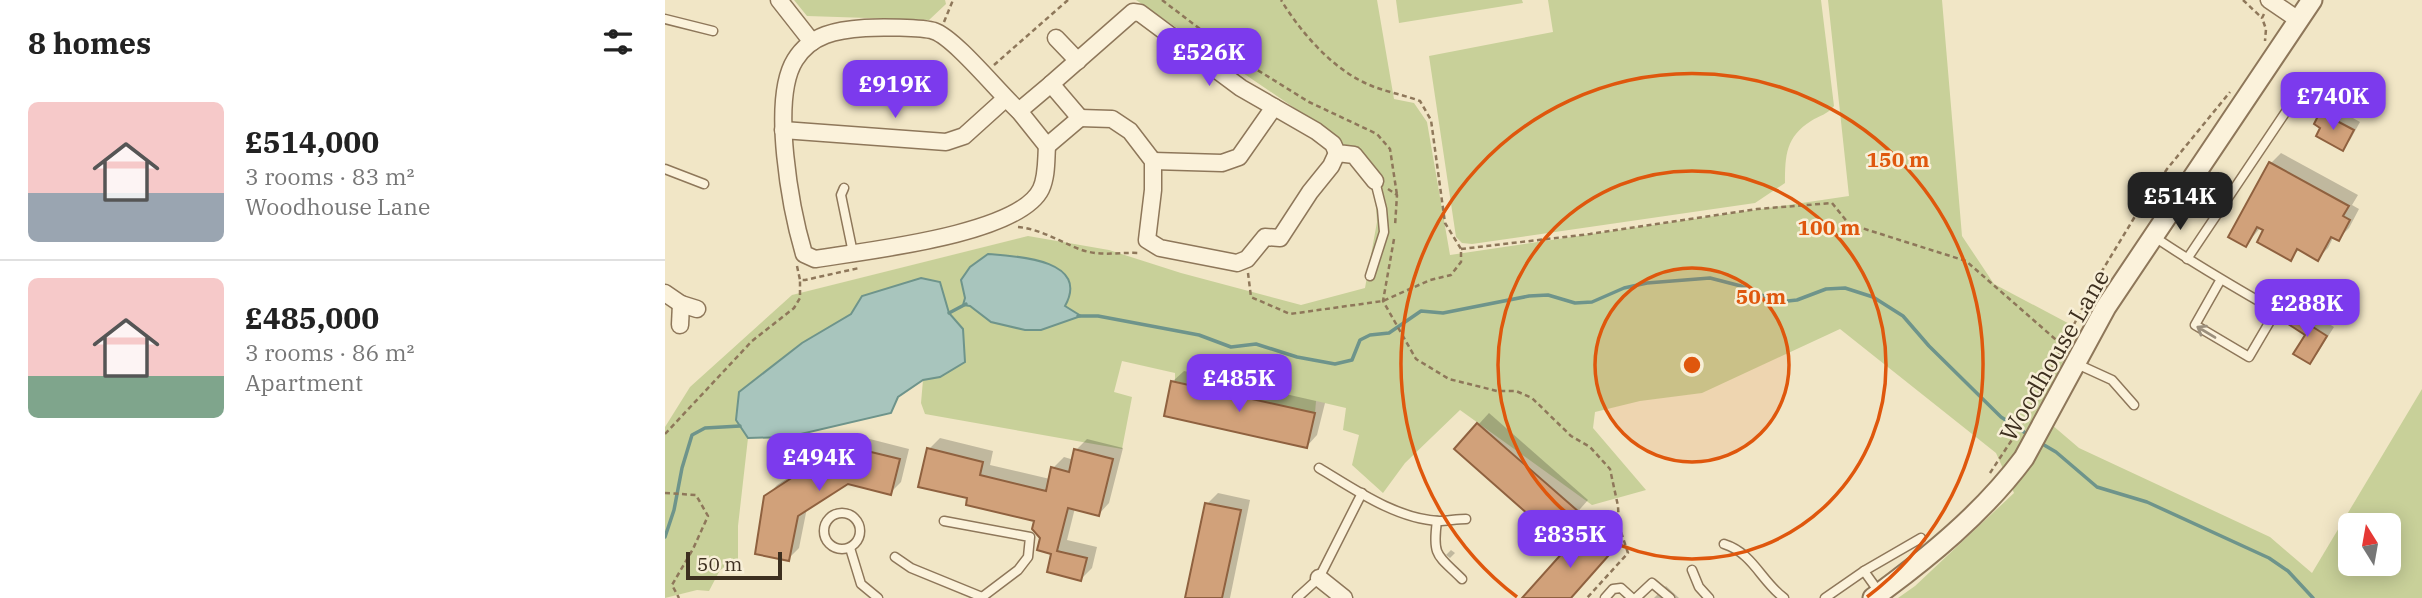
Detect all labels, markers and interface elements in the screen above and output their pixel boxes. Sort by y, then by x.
text: 8 homes [28,23,151,62]
icon: filters [599,23,637,61]
pin: £526K [1160,28,1258,88]
text: £526K [1173,36,1245,66]
pin: £919K [846,60,944,120]
text: £919K [859,68,931,98]
pin: £740K [2284,72,2382,132]
text: £740K [2297,80,2369,110]
text: £514,000 [245,122,379,161]
icon: home [84,130,168,214]
text: 150 m [1866,145,1930,173]
text: 3 rooms · 83 m² [245,161,415,191]
pin: £514K [2131,173,2229,232]
text: £514K [2144,180,2216,210]
text: Woodhouse Lane [245,191,430,221]
text: 100 m [1797,213,1861,241]
street label: Woodhouse Lane [1992,263,2116,447]
pin: £288K [2258,280,2356,339]
text: 50 m [1736,282,1786,310]
text: £288K [2271,287,2343,317]
text: £485,000 [245,298,379,337]
icon: home [84,306,168,390]
one-way arrow [2197,325,2217,339]
text: 3 rooms · 86 m² [245,337,415,367]
centre of rings [1680,353,1704,377]
pin: £485K [1190,354,1288,414]
text: £485K [1203,362,1275,392]
text: Apartment [245,367,363,397]
pin: £494K [770,434,868,493]
text: £494K [783,441,855,471]
pin: £835K [1521,510,1619,570]
north arrow [2338,513,2401,576]
map controls [2338,513,2401,576]
text: £835K [1534,518,1606,548]
scale bar [686,549,782,581]
text: 50 m [697,552,742,576]

